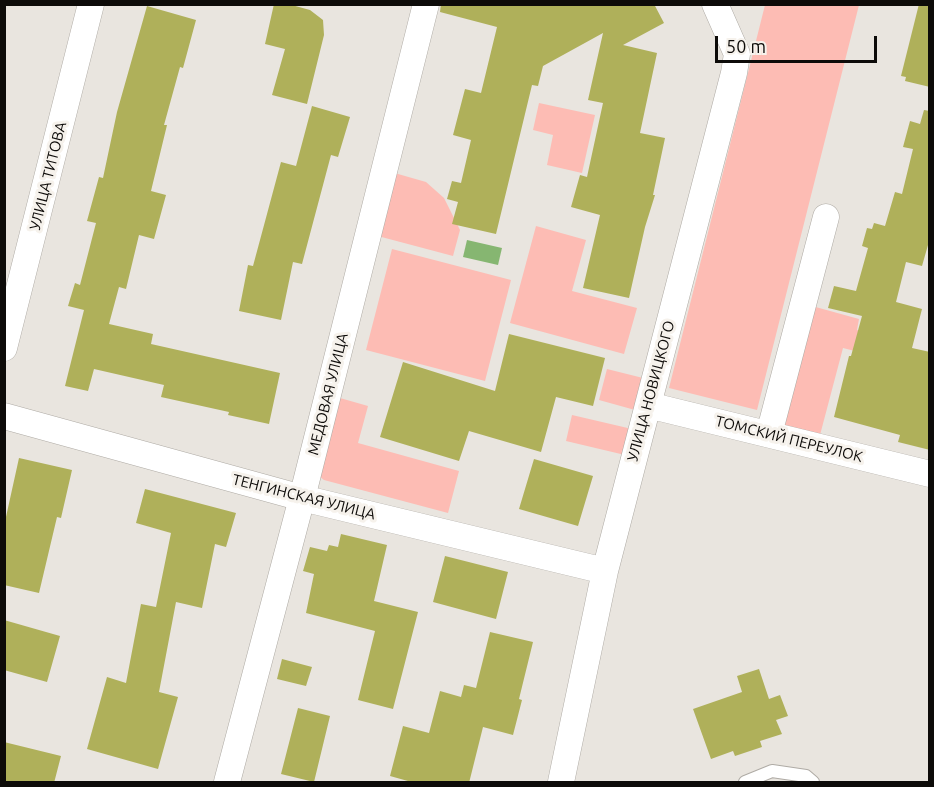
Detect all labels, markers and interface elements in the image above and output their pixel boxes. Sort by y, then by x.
scale bar [718,24,880,62]
text: 50 m [726,36,766,56]
street label: УЛИЦА ТИТОВА [26,120,70,232]
street label: УЛИЦА НОВИЦКОГО [624,319,678,463]
street label: МЕДОВАЯ УЛИЦА [304,331,352,457]
street label: ТОМСКИЙ ПЕРЕУЛОК [713,412,865,466]
street label: ТЕНГИНСКАЯ УЛИЦА [231,471,377,523]

